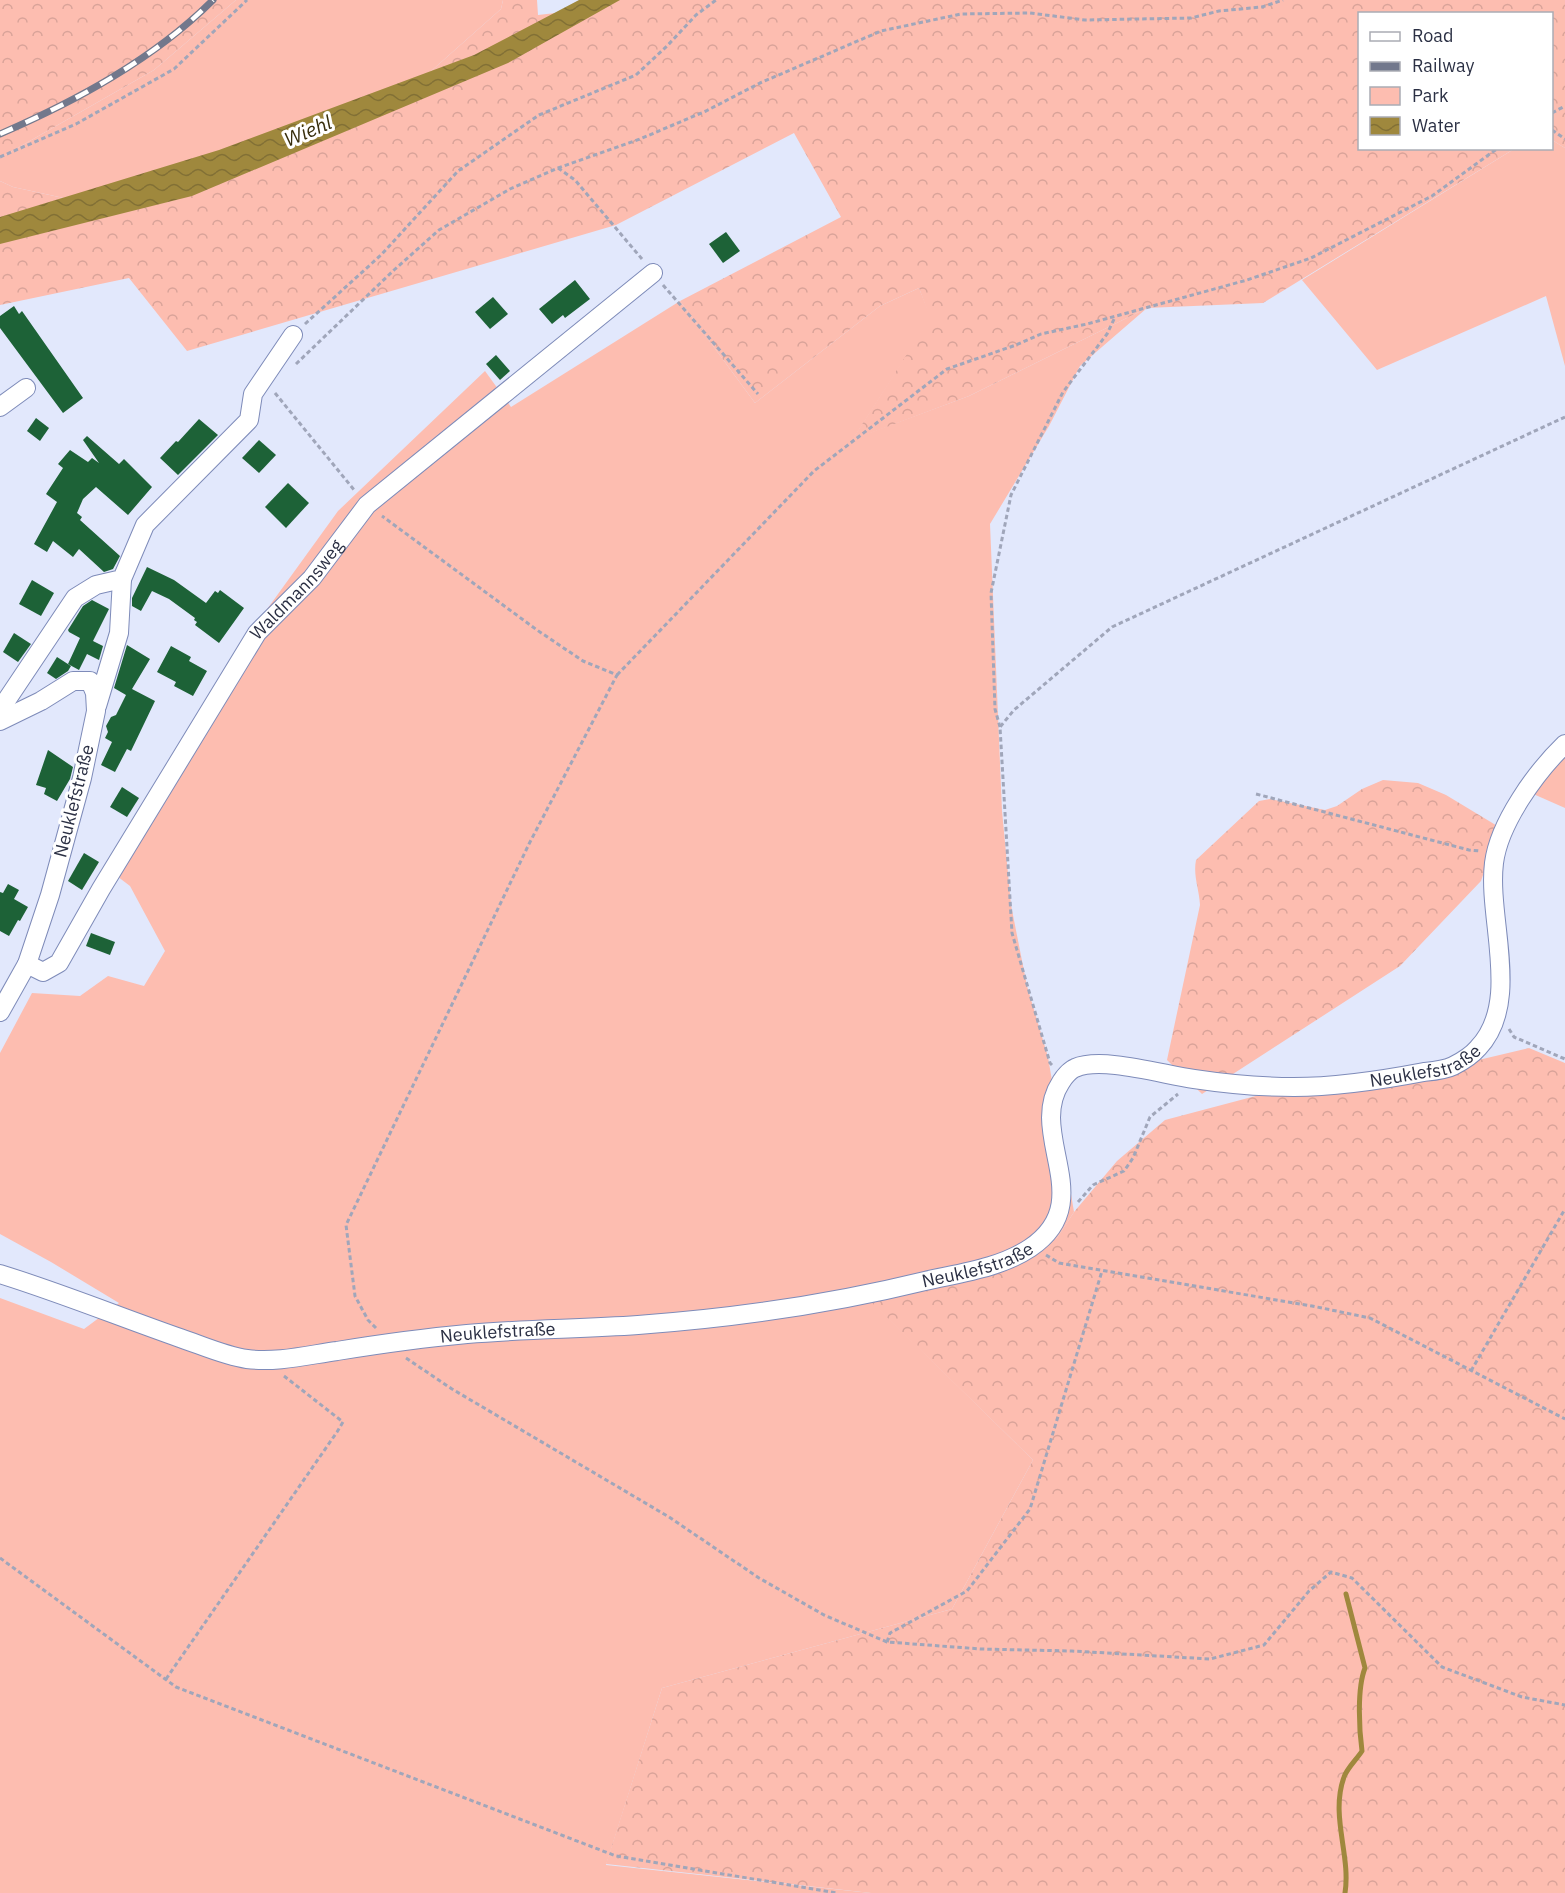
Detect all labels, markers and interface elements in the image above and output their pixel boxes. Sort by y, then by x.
legend [1358,12,1553,150]
text: Road [1412,24,1453,47]
text: Railway [1412,54,1474,77]
text: Park [1412,84,1449,107]
water label: Wiehl [280,108,336,153]
text: Water [1412,114,1461,137]
street label: Waldmannsweg [245,534,348,645]
street label: Neuklefstraße [48,742,99,860]
street label: Neuklefstraße [1368,1039,1486,1092]
street label: Neuklefstraße [920,1237,1038,1292]
street label: Neuklefstraße [439,1317,556,1348]

